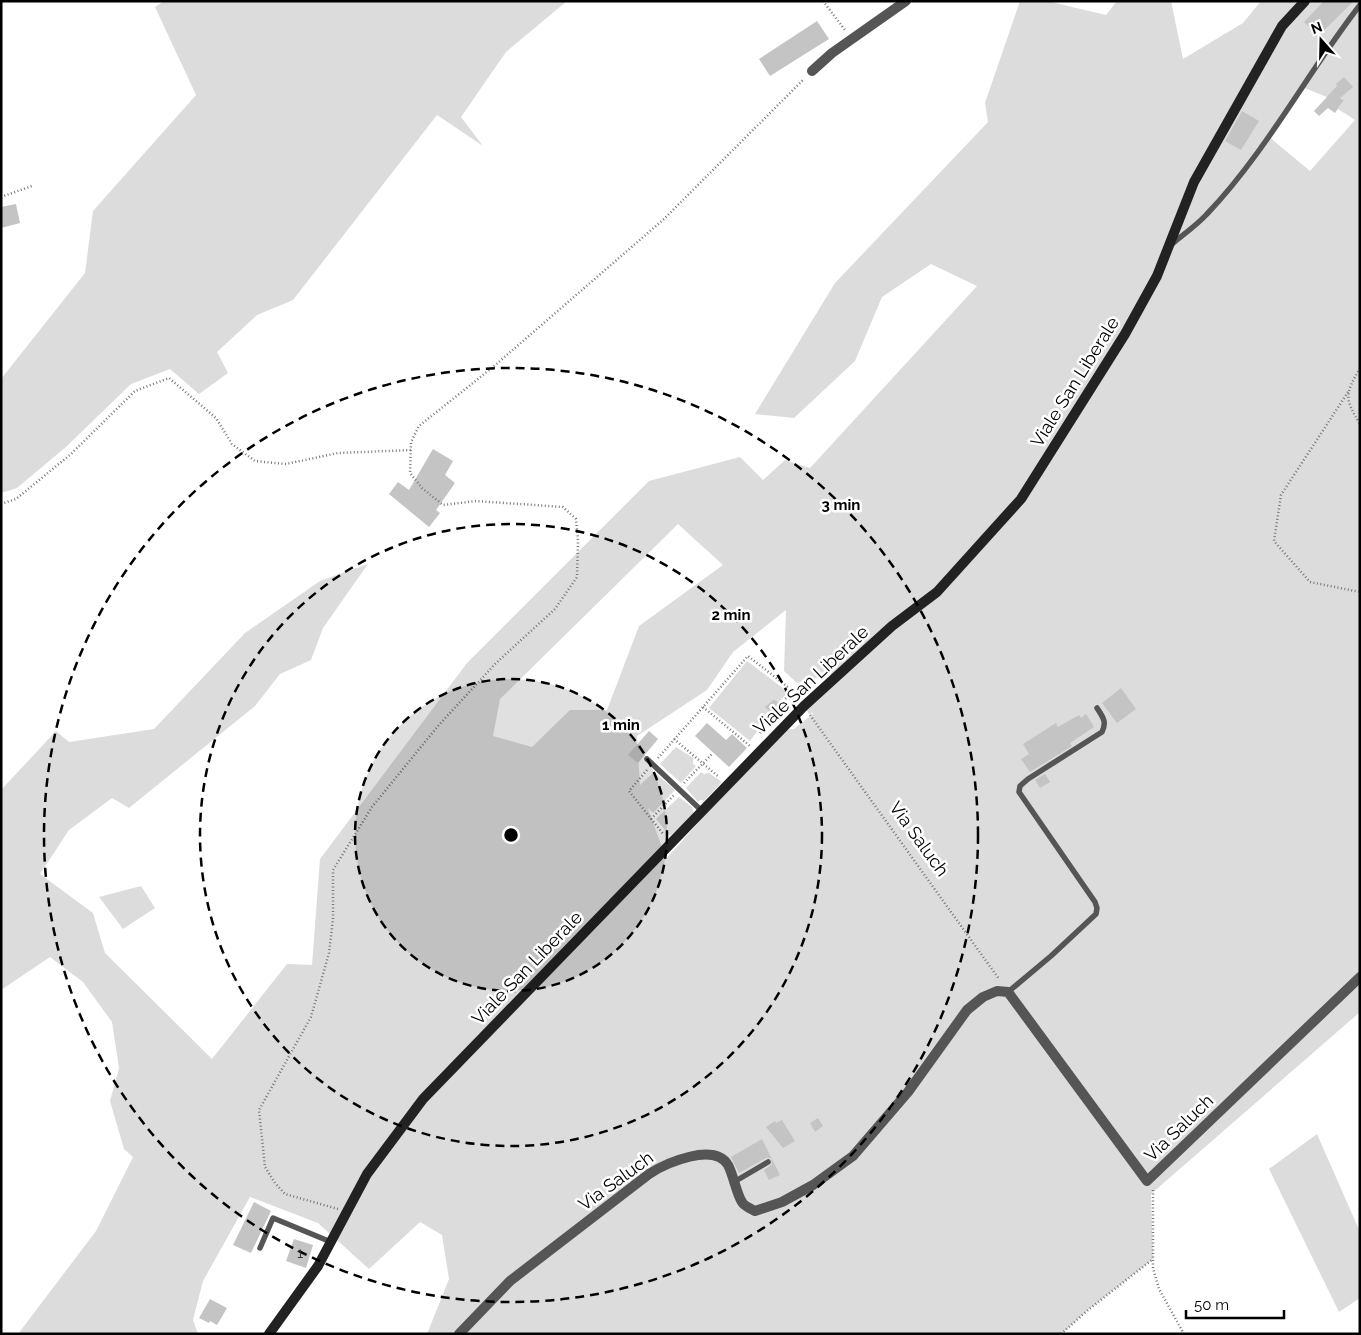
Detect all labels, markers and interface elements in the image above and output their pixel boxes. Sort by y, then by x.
north arrow [1296,15,1346,65]
text: N [1309,18,1324,37]
street label: Viale San Liberale [1026,312,1123,451]
text: 3 min [822,496,860,514]
text: 2 min [712,606,750,624]
street label: Viale San Liberale [749,621,873,738]
text: 1 min [602,716,640,734]
street label: Via Saluch [885,797,954,880]
centre of rings [502,826,520,844]
street label: Viale San Liberale [467,906,586,1029]
street label: Via Saluch [1140,1090,1217,1165]
street label: Via Saluch [574,1146,657,1215]
house number: 1 [297,1244,304,1262]
scale bar [1186,1288,1284,1320]
text: 50 m [1194,1296,1229,1314]

